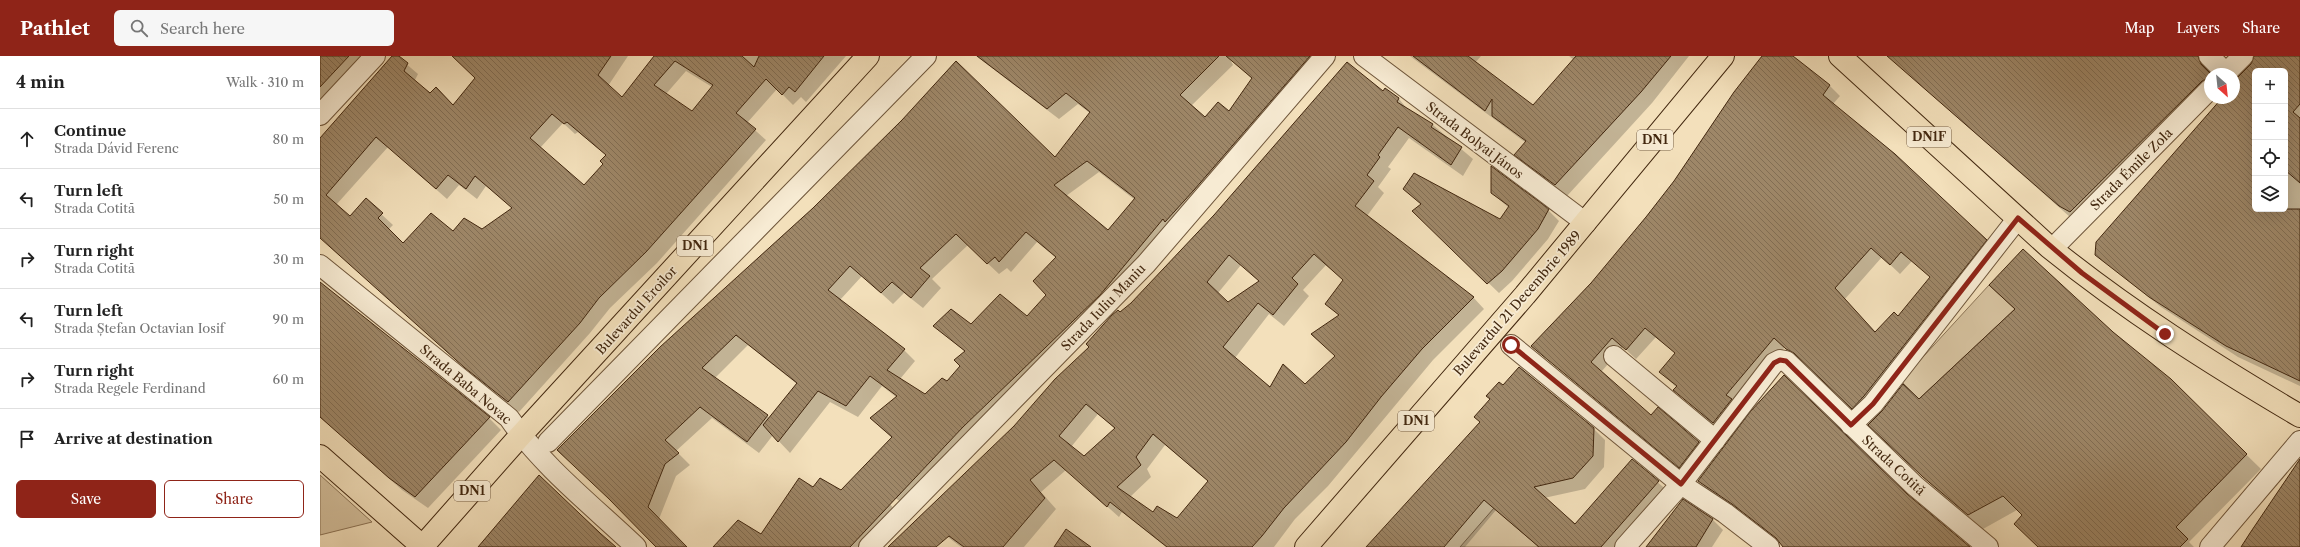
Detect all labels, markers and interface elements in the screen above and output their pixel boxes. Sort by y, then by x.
search box [114,10,394,46]
text: Pathlet [20,17,90,40]
icon: search [128,17,150,39]
text: Search here [160,19,245,38]
text: Map [2124,19,2154,37]
text: Layers [2176,19,2220,37]
text: Share [2242,19,2280,37]
north arrow [2204,68,2240,104]
map controls [2252,68,2288,212]
button: + [2252,68,2288,104]
text: 4 min [16,72,65,92]
text: Walk · 310 m [226,74,304,90]
street label: Strada Bolyai János [1423,98,1527,182]
button: − [2252,104,2288,140]
text: Continue [54,121,126,140]
street label: Strada Émile Zola [2087,124,2176,213]
road number: DN1F [1907,127,1951,147]
icon: ahead [16,128,38,150]
road number: DN1 [1637,130,1673,150]
text: 80 m [272,131,304,147]
text: Strada Dávid Ferenc [54,140,179,156]
button: locate [2252,140,2288,176]
button: layers [2252,176,2288,212]
text: Turn left [54,181,123,200]
icon: left [16,188,38,210]
text: 50 m [273,191,304,207]
text: Strada Cotită [54,200,135,216]
street label: Bulevardul 21 Decembrie 1989 [1450,227,1584,379]
road number: DN1 [677,236,713,256]
text: Turn right [54,241,134,260]
icon: right [16,248,38,270]
text: 30 m [273,251,304,267]
text: Strada Cotită [54,260,135,276]
street label: Strada Iuliu Maniu [1057,260,1149,354]
street label: Bulevardul Eroilor [592,262,680,358]
text: Turn left [54,301,123,320]
icon: left [16,308,38,330]
text: 90 m [273,311,304,327]
text: Strada Ștefan Octavian Iosif [54,320,225,336]
route end [2156,325,2174,343]
route start [1502,336,1520,354]
street label: Strada Baba Novac [417,341,515,427]
text: Turn right [54,361,134,380]
icon: right [16,368,38,390]
text: 60 m [273,371,304,387]
text: Strada Regele Ferdinand [54,380,206,396]
road number: DN1 [1398,411,1434,431]
icon: arrive [16,428,38,450]
text: Arrive at destination [54,429,213,448]
street label: Strada Cotită [1859,432,1929,498]
button: Save [16,480,156,518]
button: Share [164,480,304,518]
road number: DN1 [454,481,490,501]

